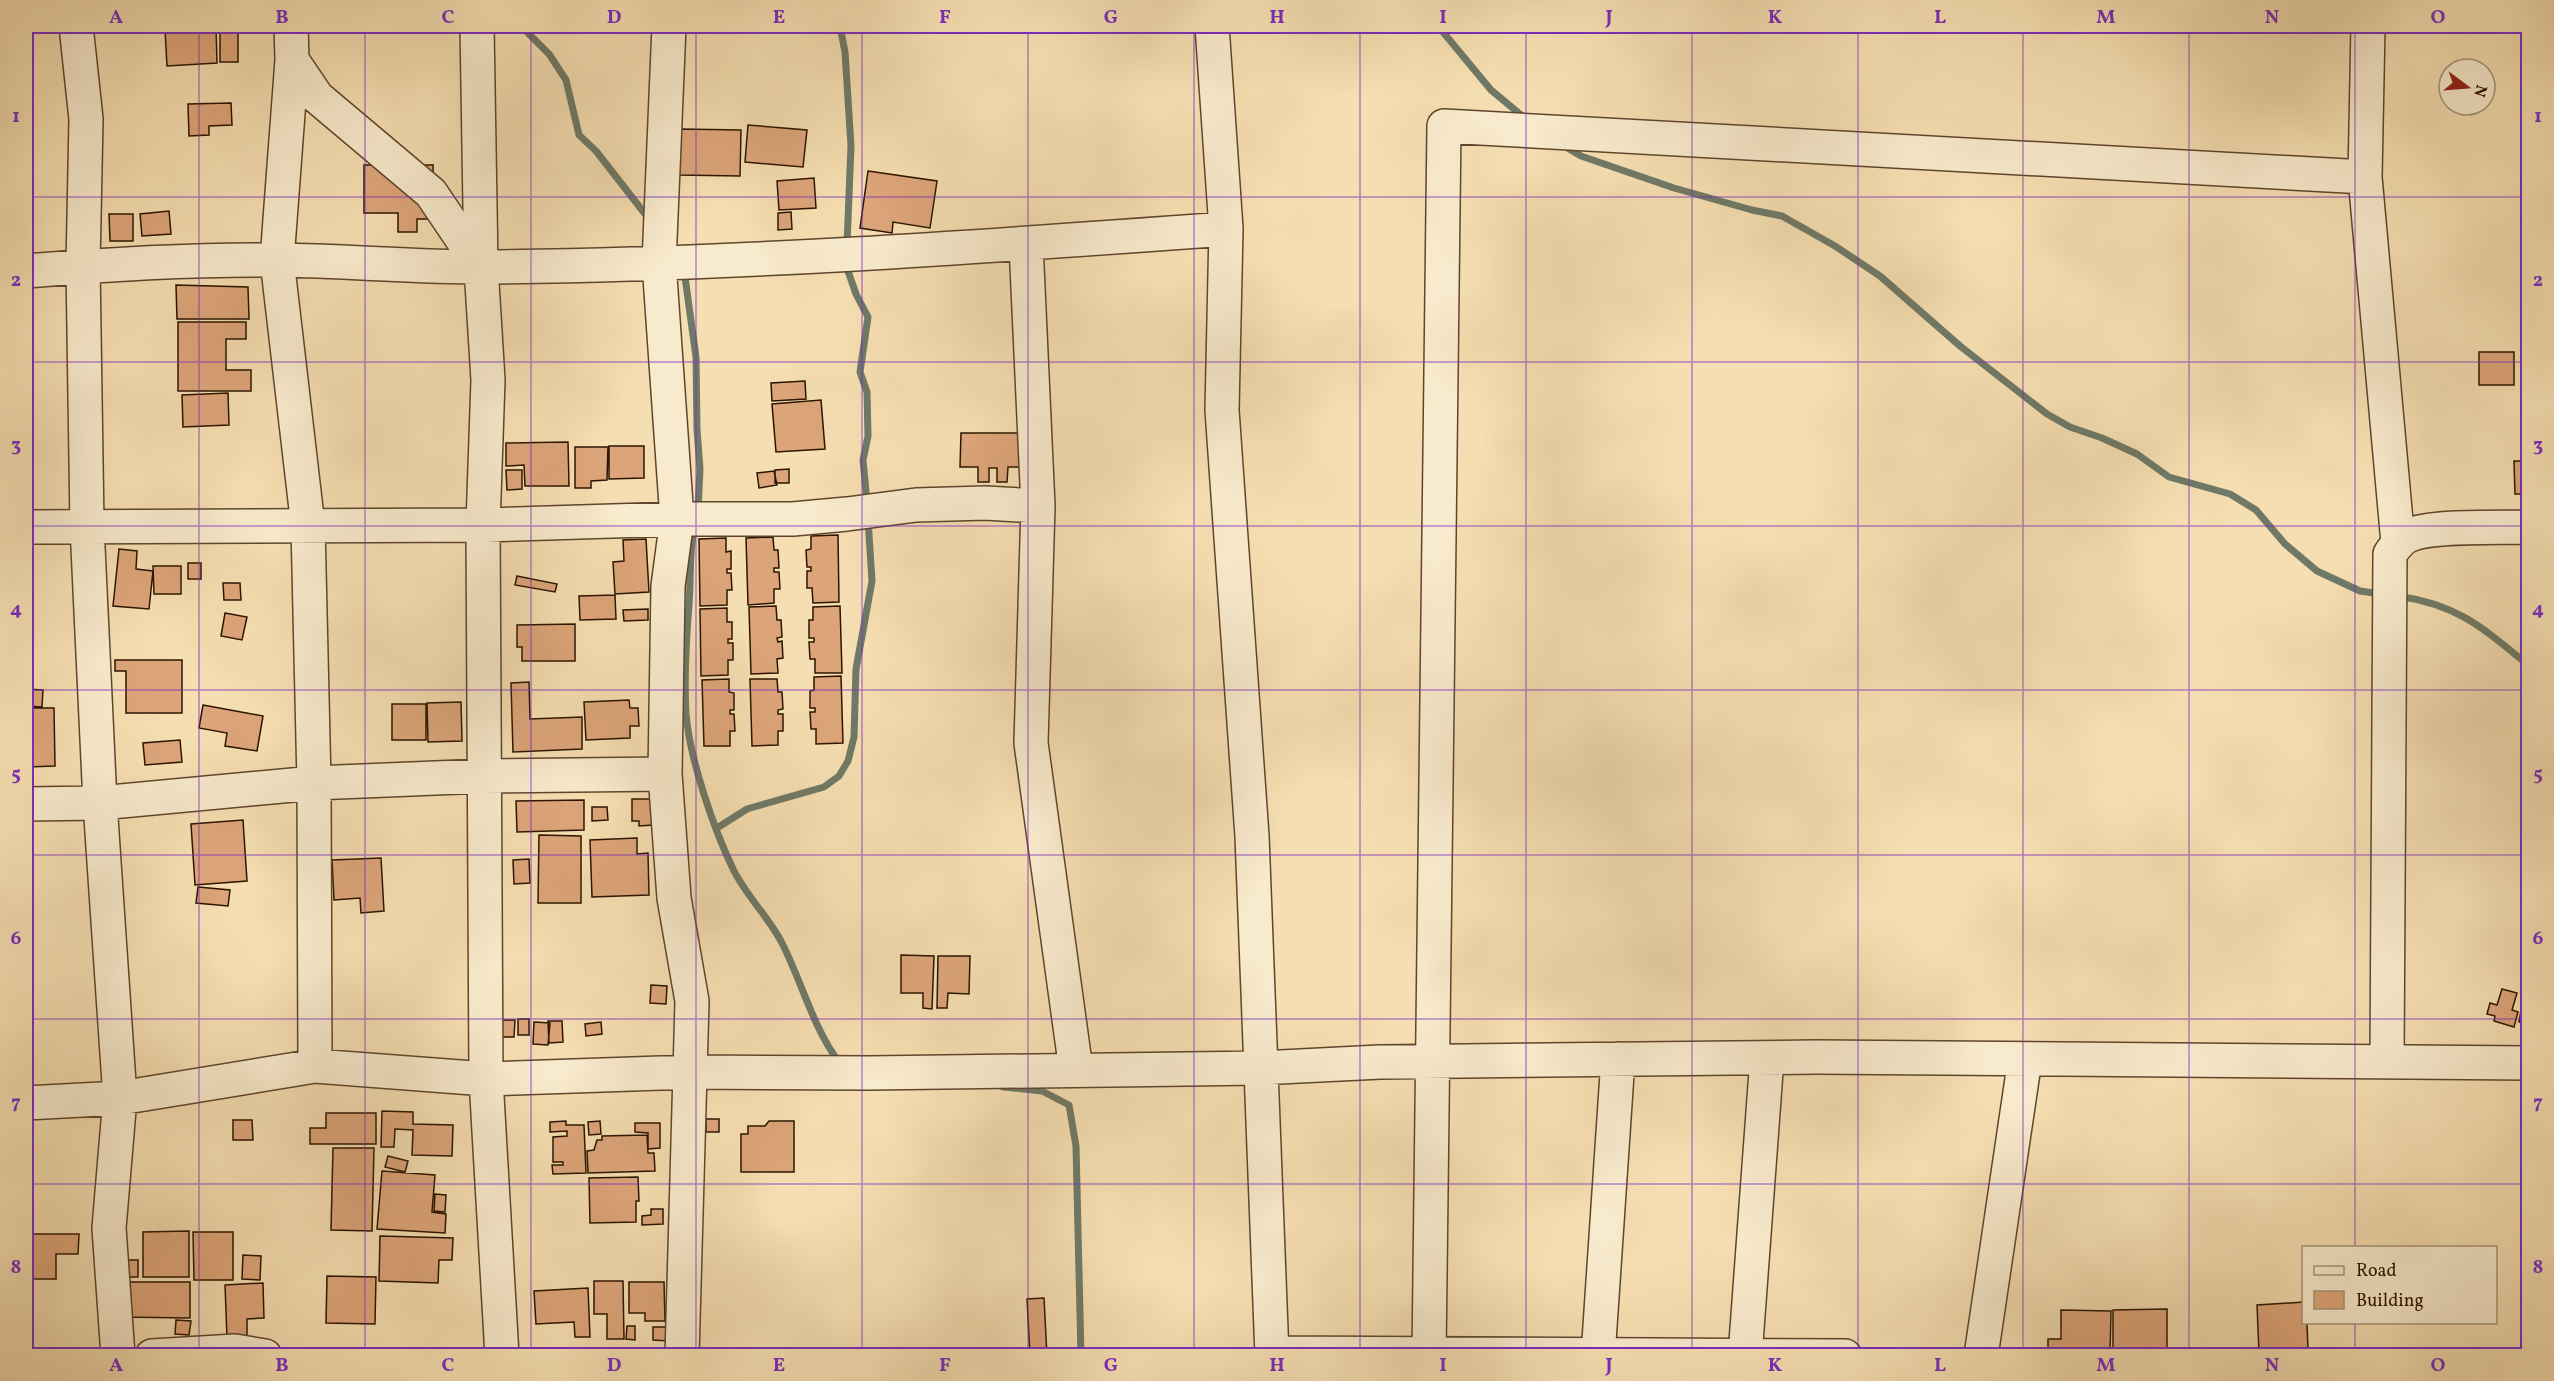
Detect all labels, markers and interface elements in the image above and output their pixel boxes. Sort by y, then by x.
text: A [109,4,123,32]
text: B [275,4,289,32]
text: C [442,4,455,32]
text: D [607,4,621,32]
text: E [773,4,785,32]
text: F [939,4,951,32]
text: G [1104,4,1118,32]
text: H [1269,4,1285,32]
text: I [1439,4,1447,32]
text: J [1604,4,1613,32]
text: K [1768,4,1783,32]
text: L [1934,4,1946,32]
text: M [2096,4,2116,32]
text: N [2265,4,2279,32]
text: O [2431,4,2446,32]
north arrow [2437,57,2497,117]
text: N [2467,82,2492,100]
text: 1 [12,103,20,131]
text: 1 [2534,103,2542,131]
text: 2 [11,267,21,295]
text: 2 [2533,267,2543,295]
text: 3 [11,432,21,460]
text: 3 [2533,432,2543,460]
text: 4 [10,596,22,624]
text: 4 [2532,596,2544,624]
text: 5 [11,761,21,789]
text: 5 [2533,761,2543,789]
text: 6 [11,925,22,953]
text: 6 [2533,925,2544,953]
text: 7 [11,1089,21,1117]
text: 7 [2533,1089,2543,1117]
legend [2302,1246,2497,1324]
text: 8 [11,1254,21,1282]
text: 8 [2533,1254,2543,1282]
text: Road [2356,1259,2397,1284]
text: Building [2356,1289,2424,1314]
text: A [109,1352,123,1380]
text: B [275,1352,289,1380]
text: C [442,1352,455,1380]
text: D [607,1352,621,1380]
text: E [773,1352,785,1380]
text: F [939,1352,951,1380]
text: G [1104,1352,1118,1380]
text: H [1269,1352,1285,1380]
text: I [1439,1352,1447,1380]
text: J [1604,1352,1613,1380]
text: K [1768,1352,1783,1380]
text: L [1934,1352,1946,1380]
text: M [2096,1352,2116,1380]
text: N [2265,1352,2279,1380]
text: O [2431,1352,2446,1380]

